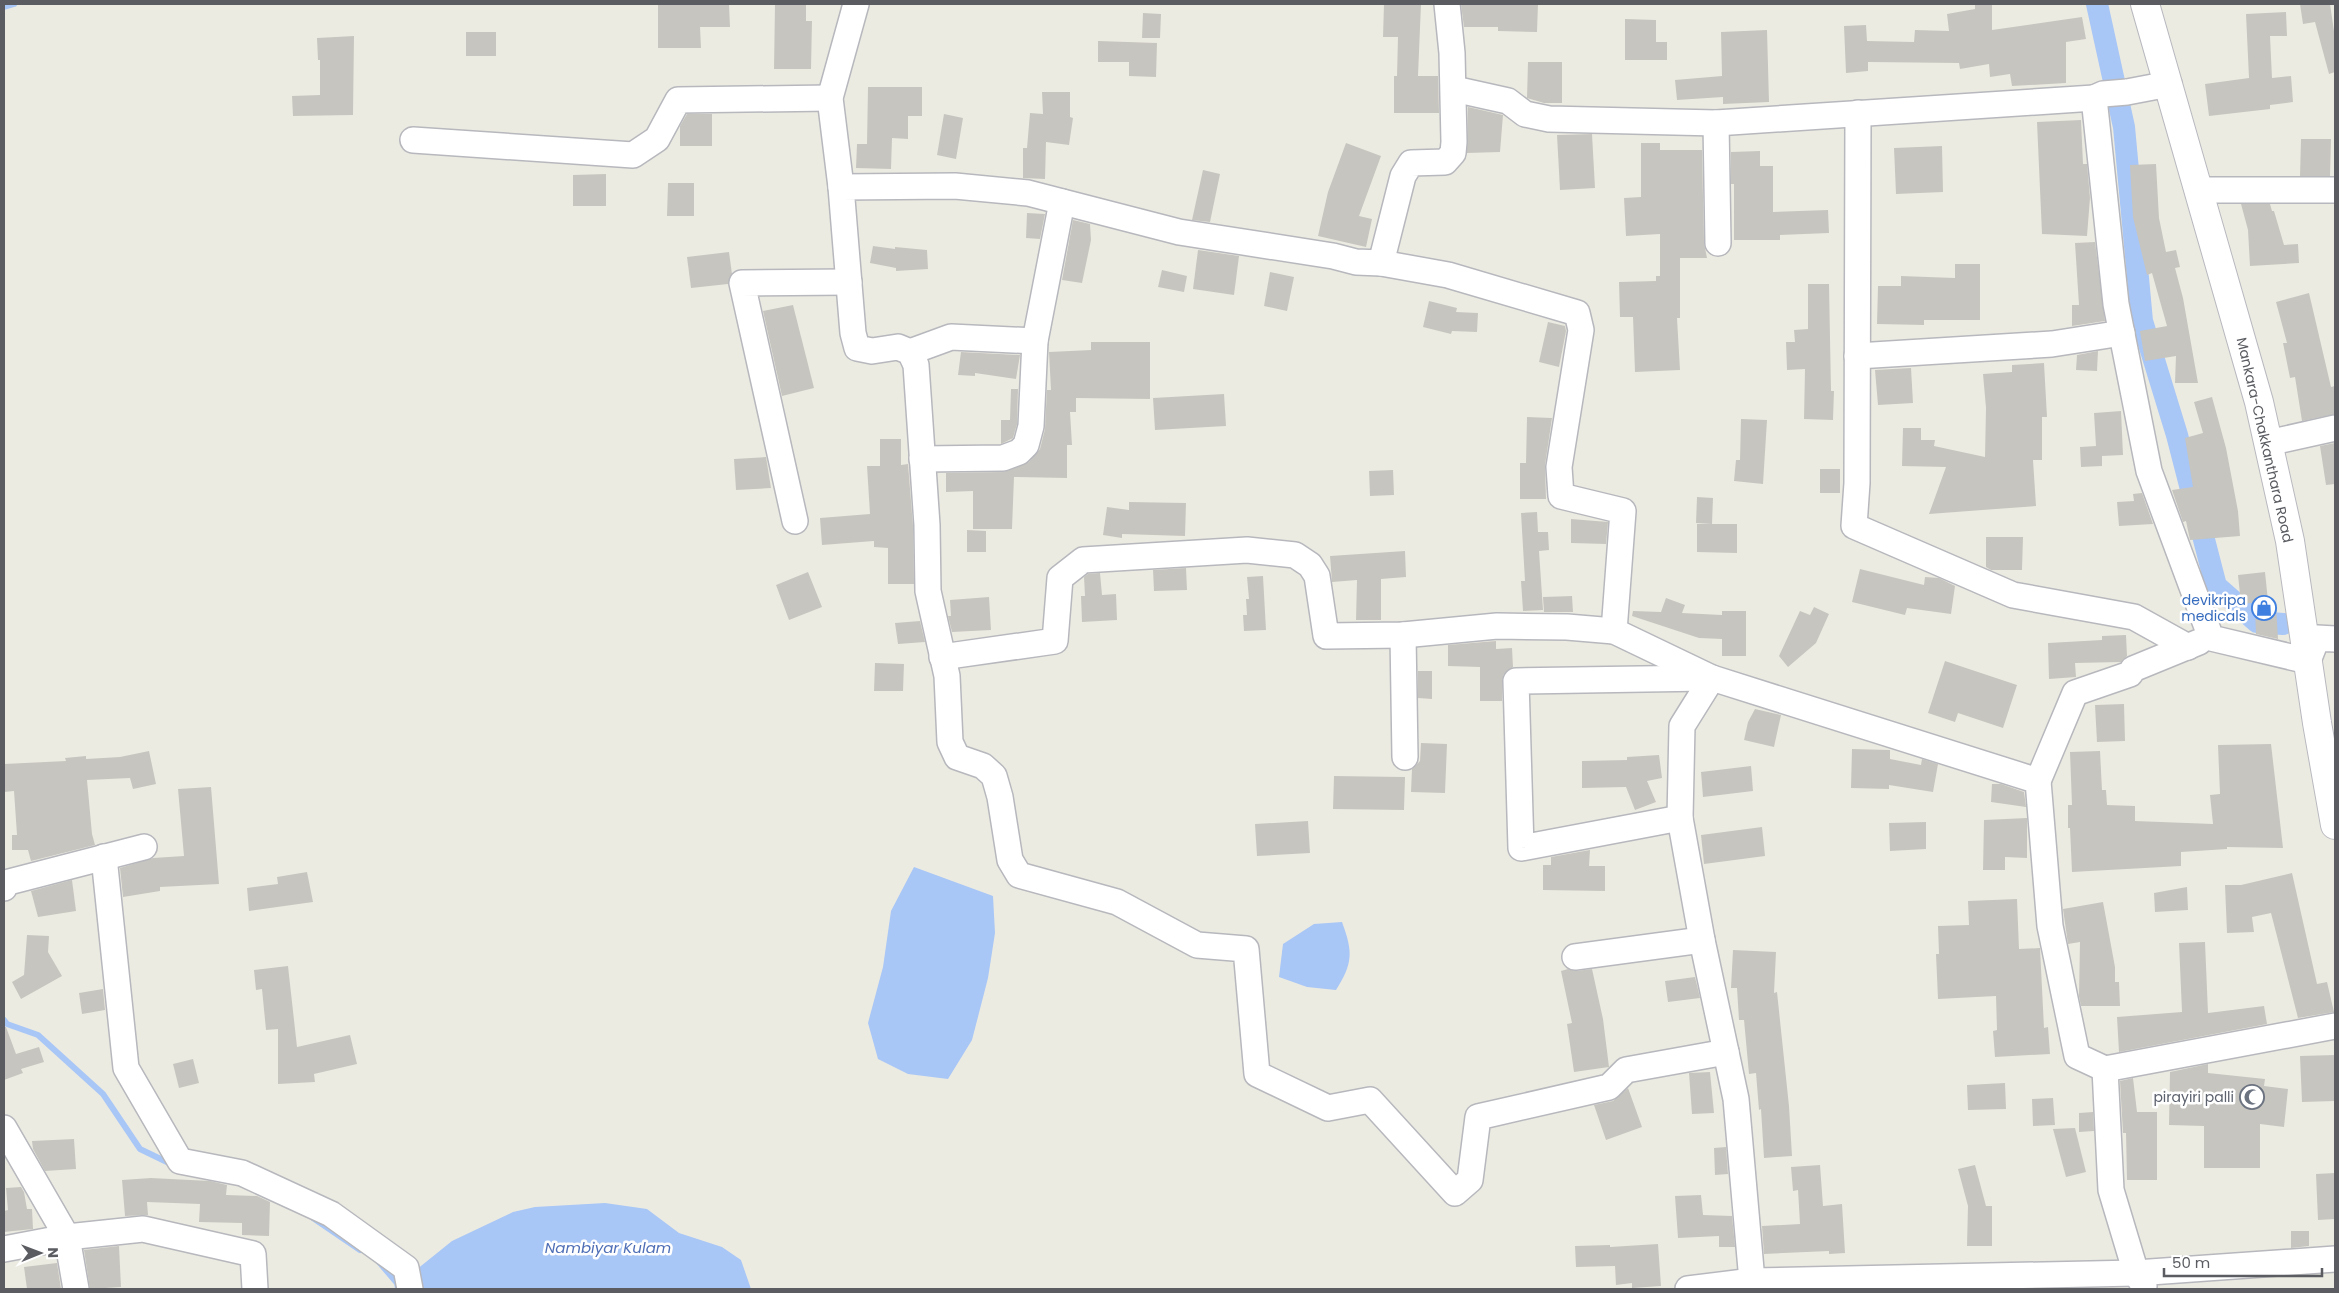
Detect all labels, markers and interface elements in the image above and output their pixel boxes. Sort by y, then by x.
street label: Mankara-Chakkanthara Road [2232,335,2298,545]
place label: devikripa medicals [2181,590,2246,626]
shop icon: devikripa medicals [2251,595,2277,621]
mosque icon: pirayiri palli [2239,1084,2265,1110]
place label: pirayiri palli [2153,1087,2234,1107]
north arrow [15,1228,65,1278]
water label: Nambiyar Kulam [545,1237,671,1258]
scale bar [2164,1246,2322,1278]
text: N [43,1247,63,1258]
text: 50 m [2172,1252,2210,1273]

